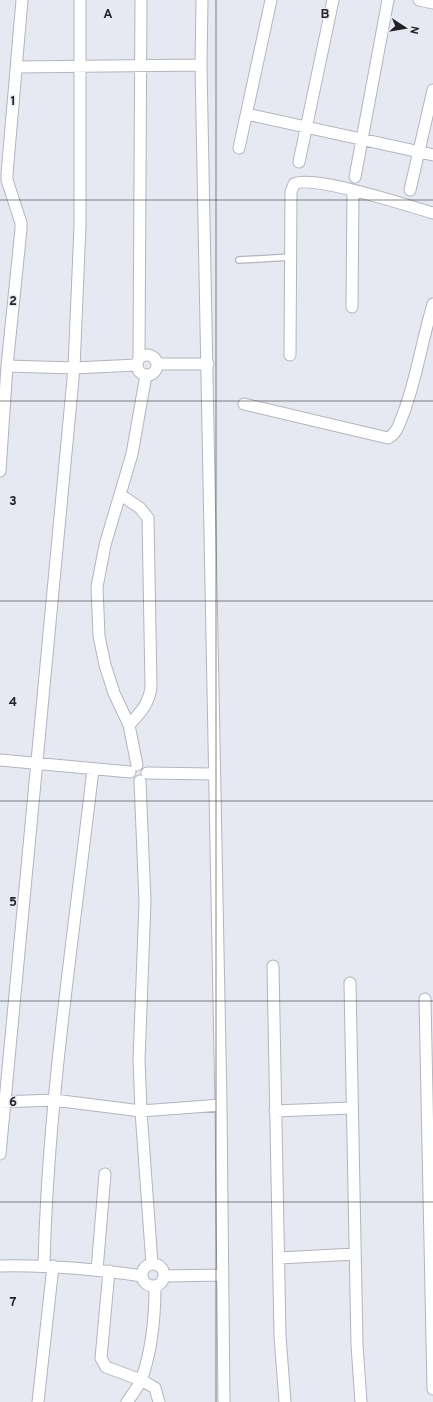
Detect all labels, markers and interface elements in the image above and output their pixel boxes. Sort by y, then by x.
text: A [103,7,113,23]
text: B [321,7,330,23]
north arrow [385,8,425,48]
text: N [406,25,421,35]
text: 1 [10,94,16,110]
text: 2 [9,294,17,310]
text: 3 [9,494,17,510]
text: 4 [9,695,17,711]
text: 5 [9,895,17,911]
text: 6 [9,1095,17,1111]
text: 7 [10,1295,17,1311]

